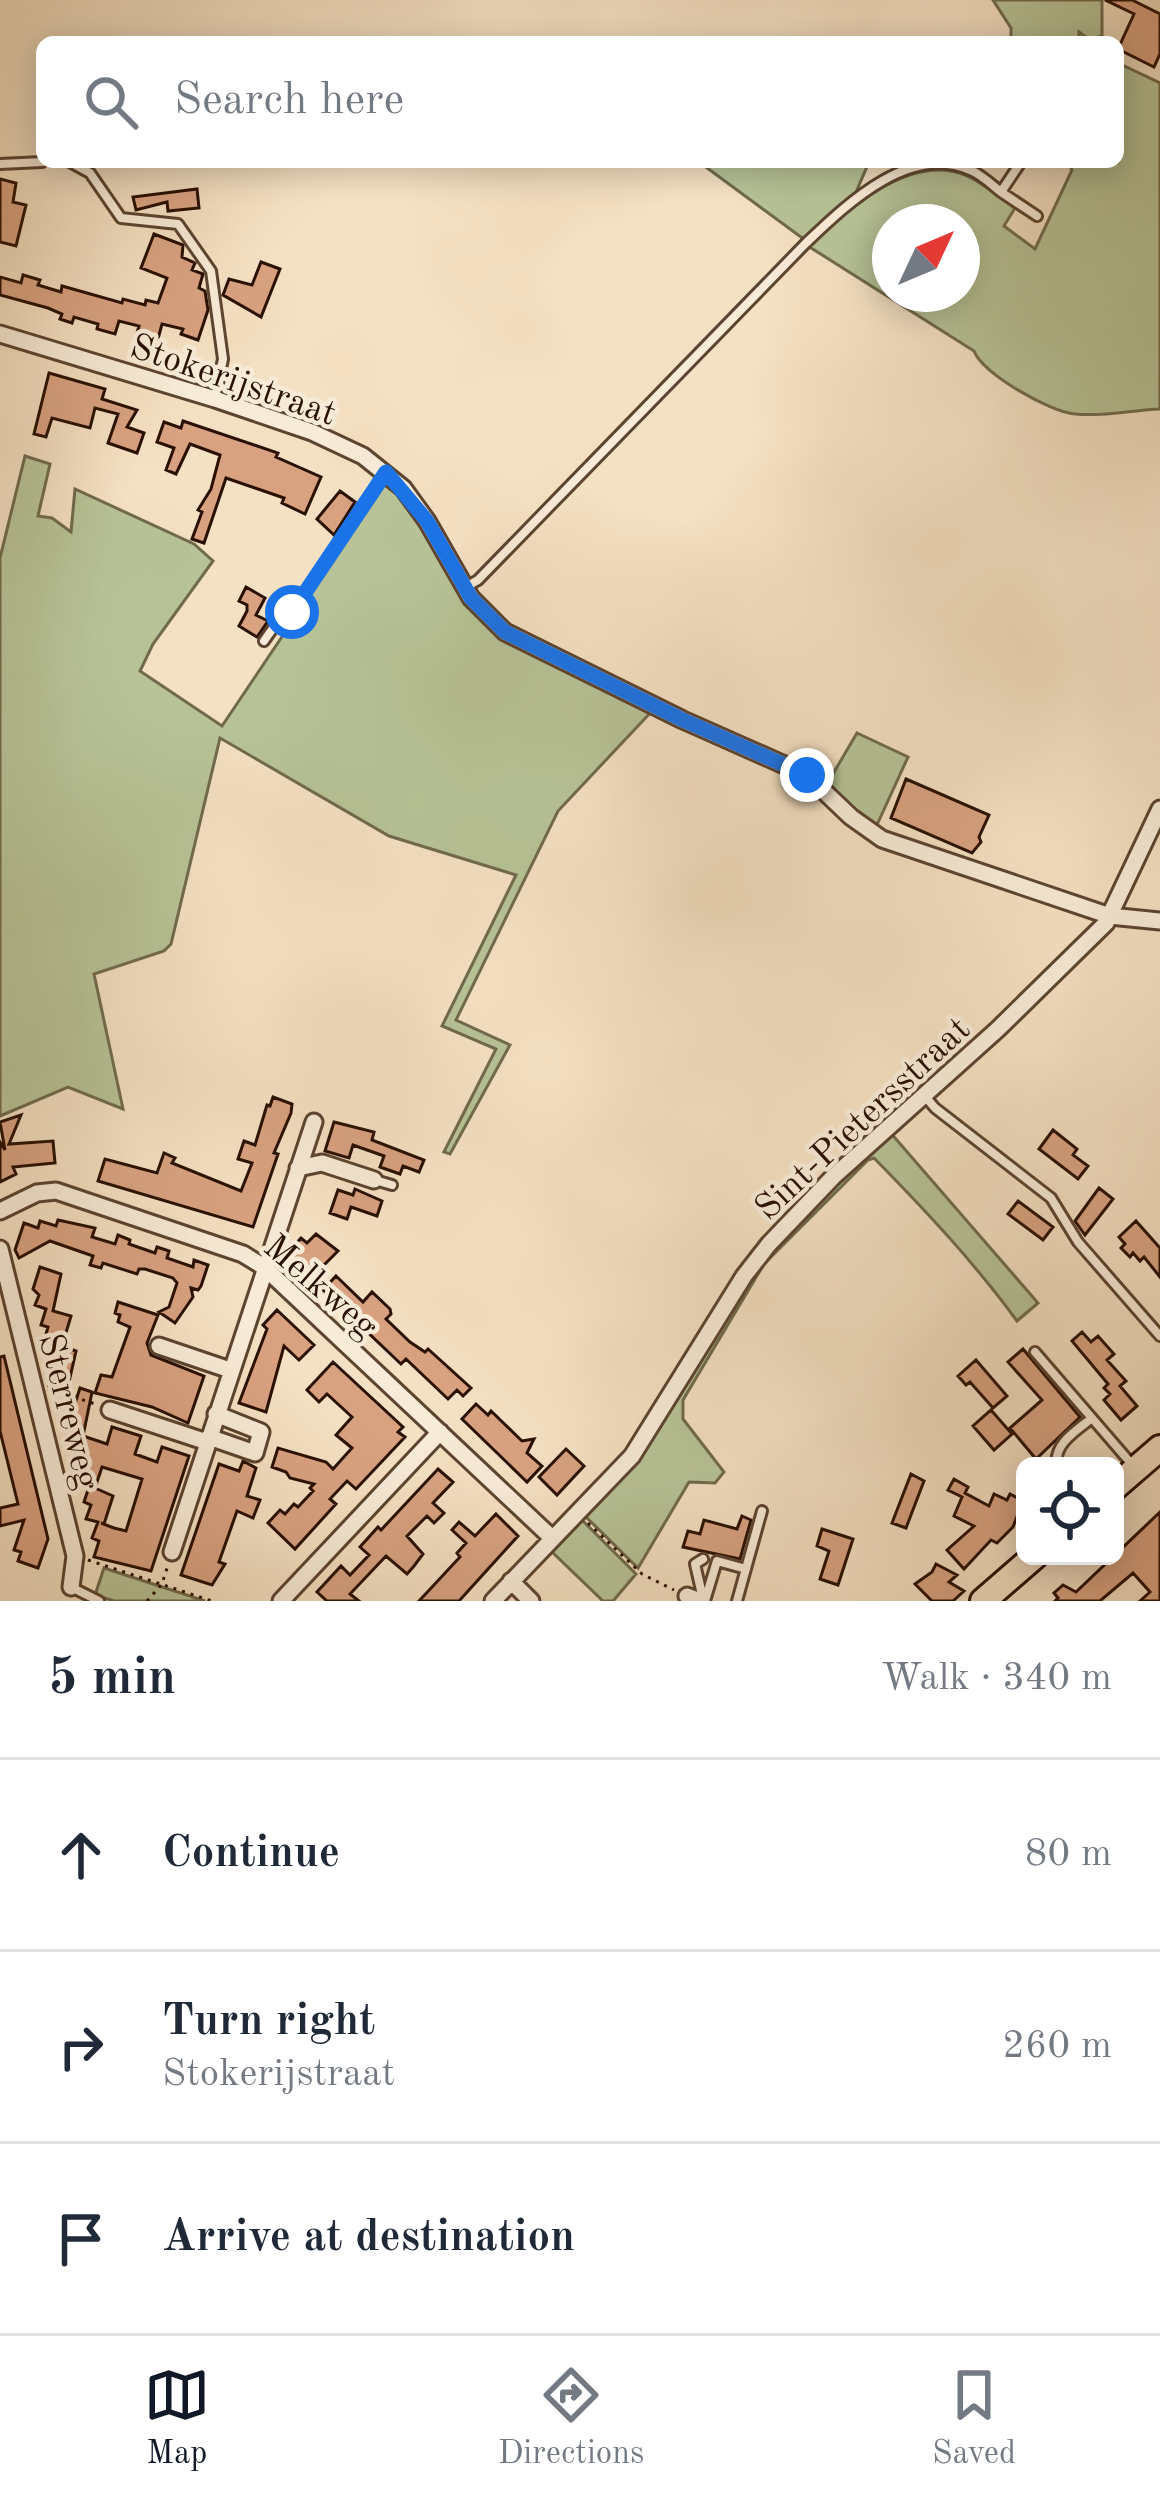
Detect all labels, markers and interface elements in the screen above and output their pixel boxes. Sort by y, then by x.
search box [36,36,1124,168]
icon: search [78,69,144,135]
text: Search here [174,79,404,124]
north arrow [872,204,980,312]
street label: Stokerijstraat [125,330,340,434]
route start [265,585,319,639]
route end [780,748,834,802]
street label: Sint-Pietersstraat [749,1012,978,1228]
street label: Melkweg [256,1229,383,1347]
street label: Sterreweg [30,1330,104,1494]
map controls [1016,1457,1124,1565]
button: locate [1016,1457,1124,1565]
text: 5 min [48,1654,176,1705]
text: Walk · 340 m [881,1659,1112,1698]
icon: ahead [48,1822,114,1888]
text: Continue [162,1832,340,1877]
text: 80 m [1025,1835,1112,1874]
text: Turn right [162,2000,375,2045]
icon: right [48,2014,114,2080]
text: 260 m [1002,2027,1112,2066]
text: Stokerijstraat [162,2055,395,2094]
icon: arrive [48,2206,114,2272]
text: Arrive at destination [162,2216,575,2261]
tab: Map [144,2362,210,2475]
tab: Directions [498,2362,644,2475]
tab: Saved [932,2362,1016,2475]

